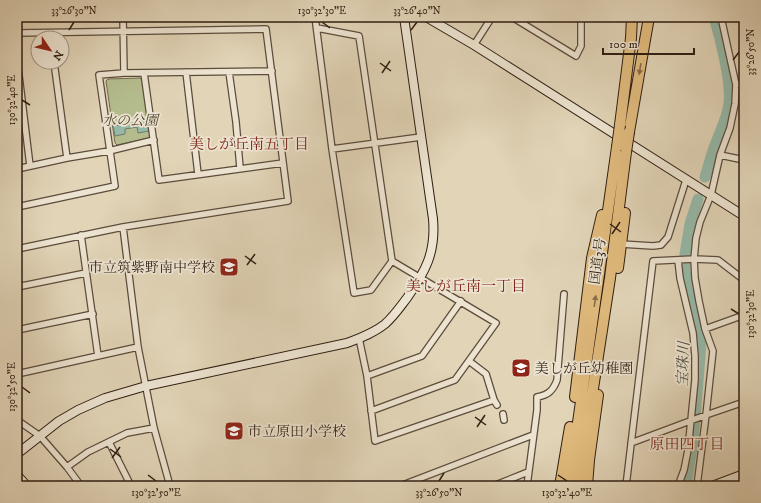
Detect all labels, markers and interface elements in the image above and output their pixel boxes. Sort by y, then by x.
text: 33°26'30"N [51,5,97,17]
text: 130°32'30"E [298,5,346,17]
text: 33°26'40"N [393,5,441,17]
text: 33°26'50"N [745,29,757,75]
north arrow [30,30,70,70]
scale bar [603,30,694,56]
text: 100 m [609,37,638,52]
text: N [49,47,66,63]
one-way arrow [637,63,643,75]
text: 130°32'40"E [6,75,18,125]
park label: 水の公園 [102,112,160,130]
district label: 美しが丘南五丁目 [189,135,309,154]
street label: 国道3号 [586,236,610,286]
school or university icon: 市立筑紫野南中学校 [218,256,240,278]
place label: 市立筑紫野南中学校 [89,259,215,277]
district label: 美しが丘南一丁目 [406,277,526,296]
text: 130°32'30"E [745,290,757,338]
one-way arrow [592,295,598,307]
water label: 宝珠川 [673,339,694,387]
school or university icon: 美しが丘幼稚園 [510,357,532,379]
place label: 美しが丘幼稚園 [535,360,633,378]
text: 130°32'50"E [6,362,18,412]
school or university icon: 市立原田小学校 [223,420,245,442]
place label: 市立原田小学校 [248,423,346,441]
district label: 原田四丁目 [649,435,725,454]
text: 130°32'50"E [131,487,181,499]
text: 33°26'50"N [416,487,462,499]
text: 130°32'40"E [542,487,592,499]

